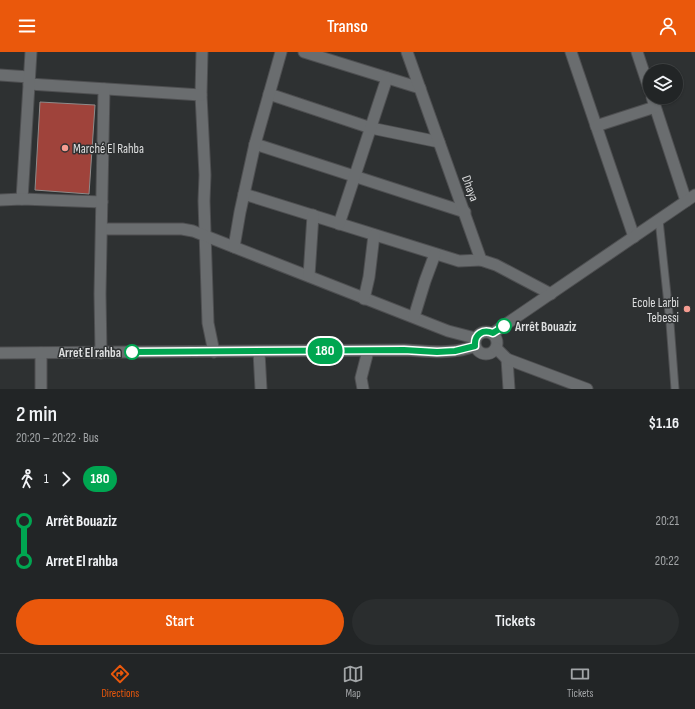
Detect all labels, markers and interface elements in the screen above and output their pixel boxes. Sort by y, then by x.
icon: menu [16,15,38,37]
icon: person [657,15,679,37]
text: Transo [327,16,368,37]
map controls [643,64,683,104]
button: layers [643,64,683,104]
place label: Marché El Rahba [73,141,144,157]
marker: Marché El Rahba [60,143,70,153]
street label: Dhaya [458,173,482,204]
place label: Ecole Larbi Tebessi [632,295,679,326]
marker: Ecole Larbi Tebessi [682,304,692,314]
marker: Arrêt Bouaziz [496,318,512,334]
place label: Arrêt Bouaziz [514,319,577,335]
line badge: 180 [302,338,348,364]
text: 180 [316,342,334,359]
marker: Arret El rahba [124,344,140,360]
place label: Arret El rahba [58,345,121,361]
text: 2 min [16,401,57,428]
text: $1.16 [649,414,679,433]
text: 20:20 – 20:22 · Bus [16,430,99,446]
icon: walk [16,468,38,490]
icon: forward [55,468,77,490]
text: 180 [91,470,109,487]
text: 1 [44,471,49,487]
text: Arrêt Bouaziz [46,512,117,531]
text: 20:21 [656,513,679,529]
text: Arret El rahba [46,552,118,571]
text: 20:22 [655,553,679,569]
button: Start [16,599,344,645]
button: Tickets [352,599,679,645]
tab: Directions [101,663,139,700]
tab: Map [342,663,364,700]
tab: Tickets [567,663,594,700]

